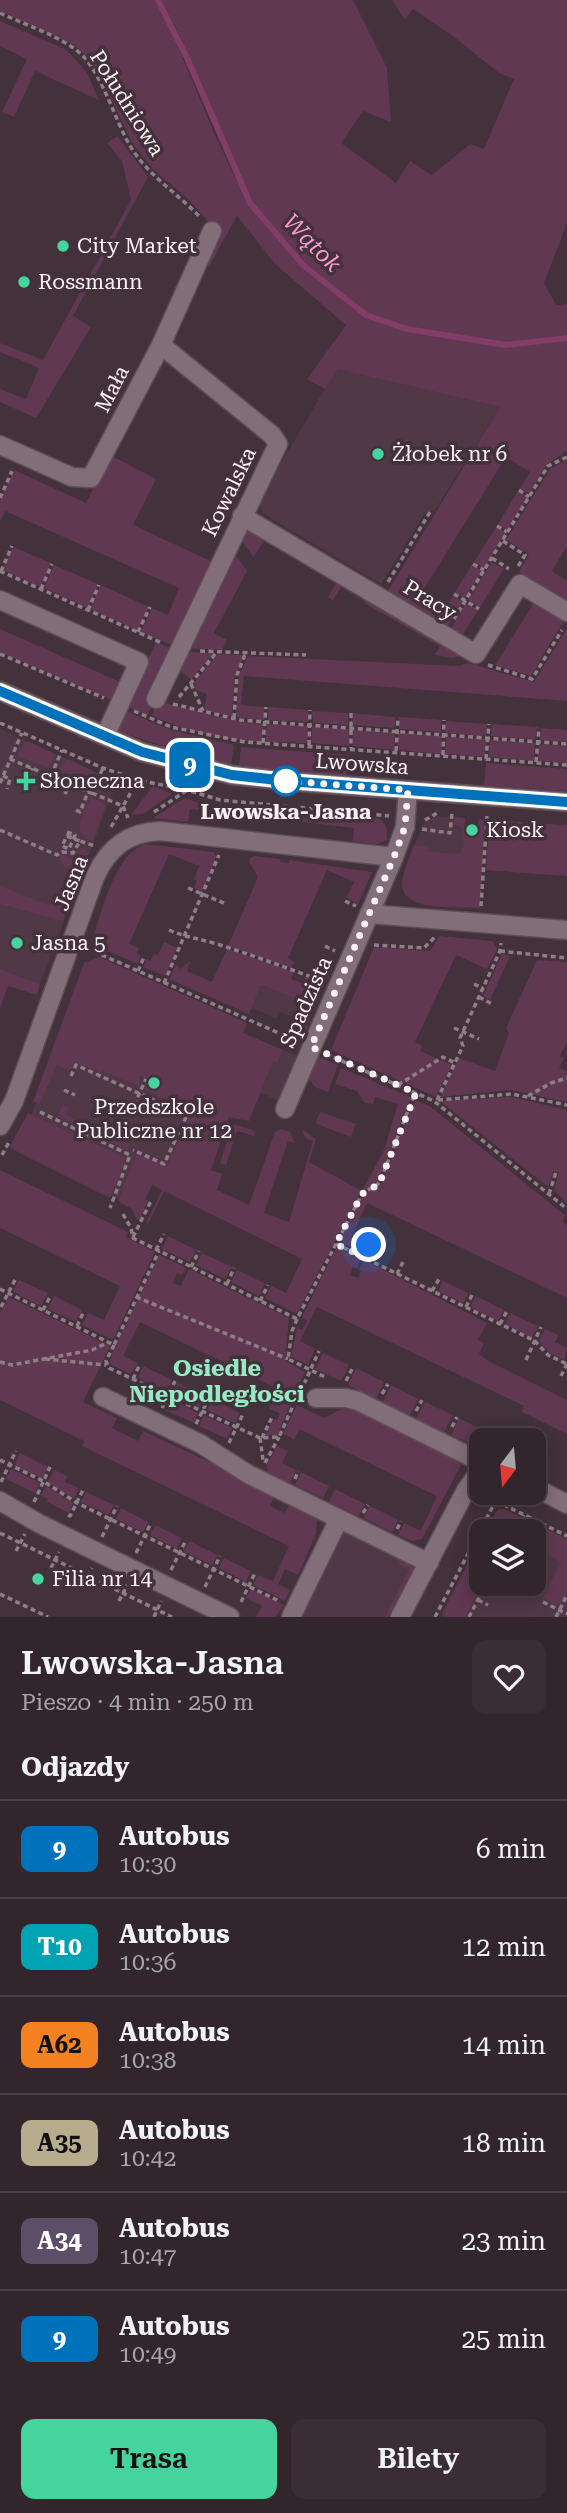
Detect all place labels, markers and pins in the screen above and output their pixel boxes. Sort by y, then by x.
place label: City Market [77,234,197,258]
marker: City Market [55,238,71,254]
place label: Rossmann [38,270,143,294]
marker: Rossmann [16,274,32,290]
place label: Żłobek nr 6 [392,442,507,466]
marker: Żłobek nr 6 [370,446,386,462]
marker: Lwowska-Jasna [271,766,301,796]
place label: Słoneczna [40,769,145,793]
marker: Słoneczna [18,773,34,789]
place label: Lwowska-Jasna [201,800,372,824]
place label: Kiosk [486,818,544,842]
marker: Kiosk [464,822,480,838]
place label: Jasna 5 [31,931,106,955]
marker: Jasna 5 [9,935,25,951]
marker: Przedszkole Publiczne nr 12 [146,1075,162,1091]
place label: Przedszkole Publiczne nr 12 [76,1095,232,1143]
place label: Filia nr 14 [52,1567,152,1591]
marker: Filia nr 14 [30,1571,46,1587]

